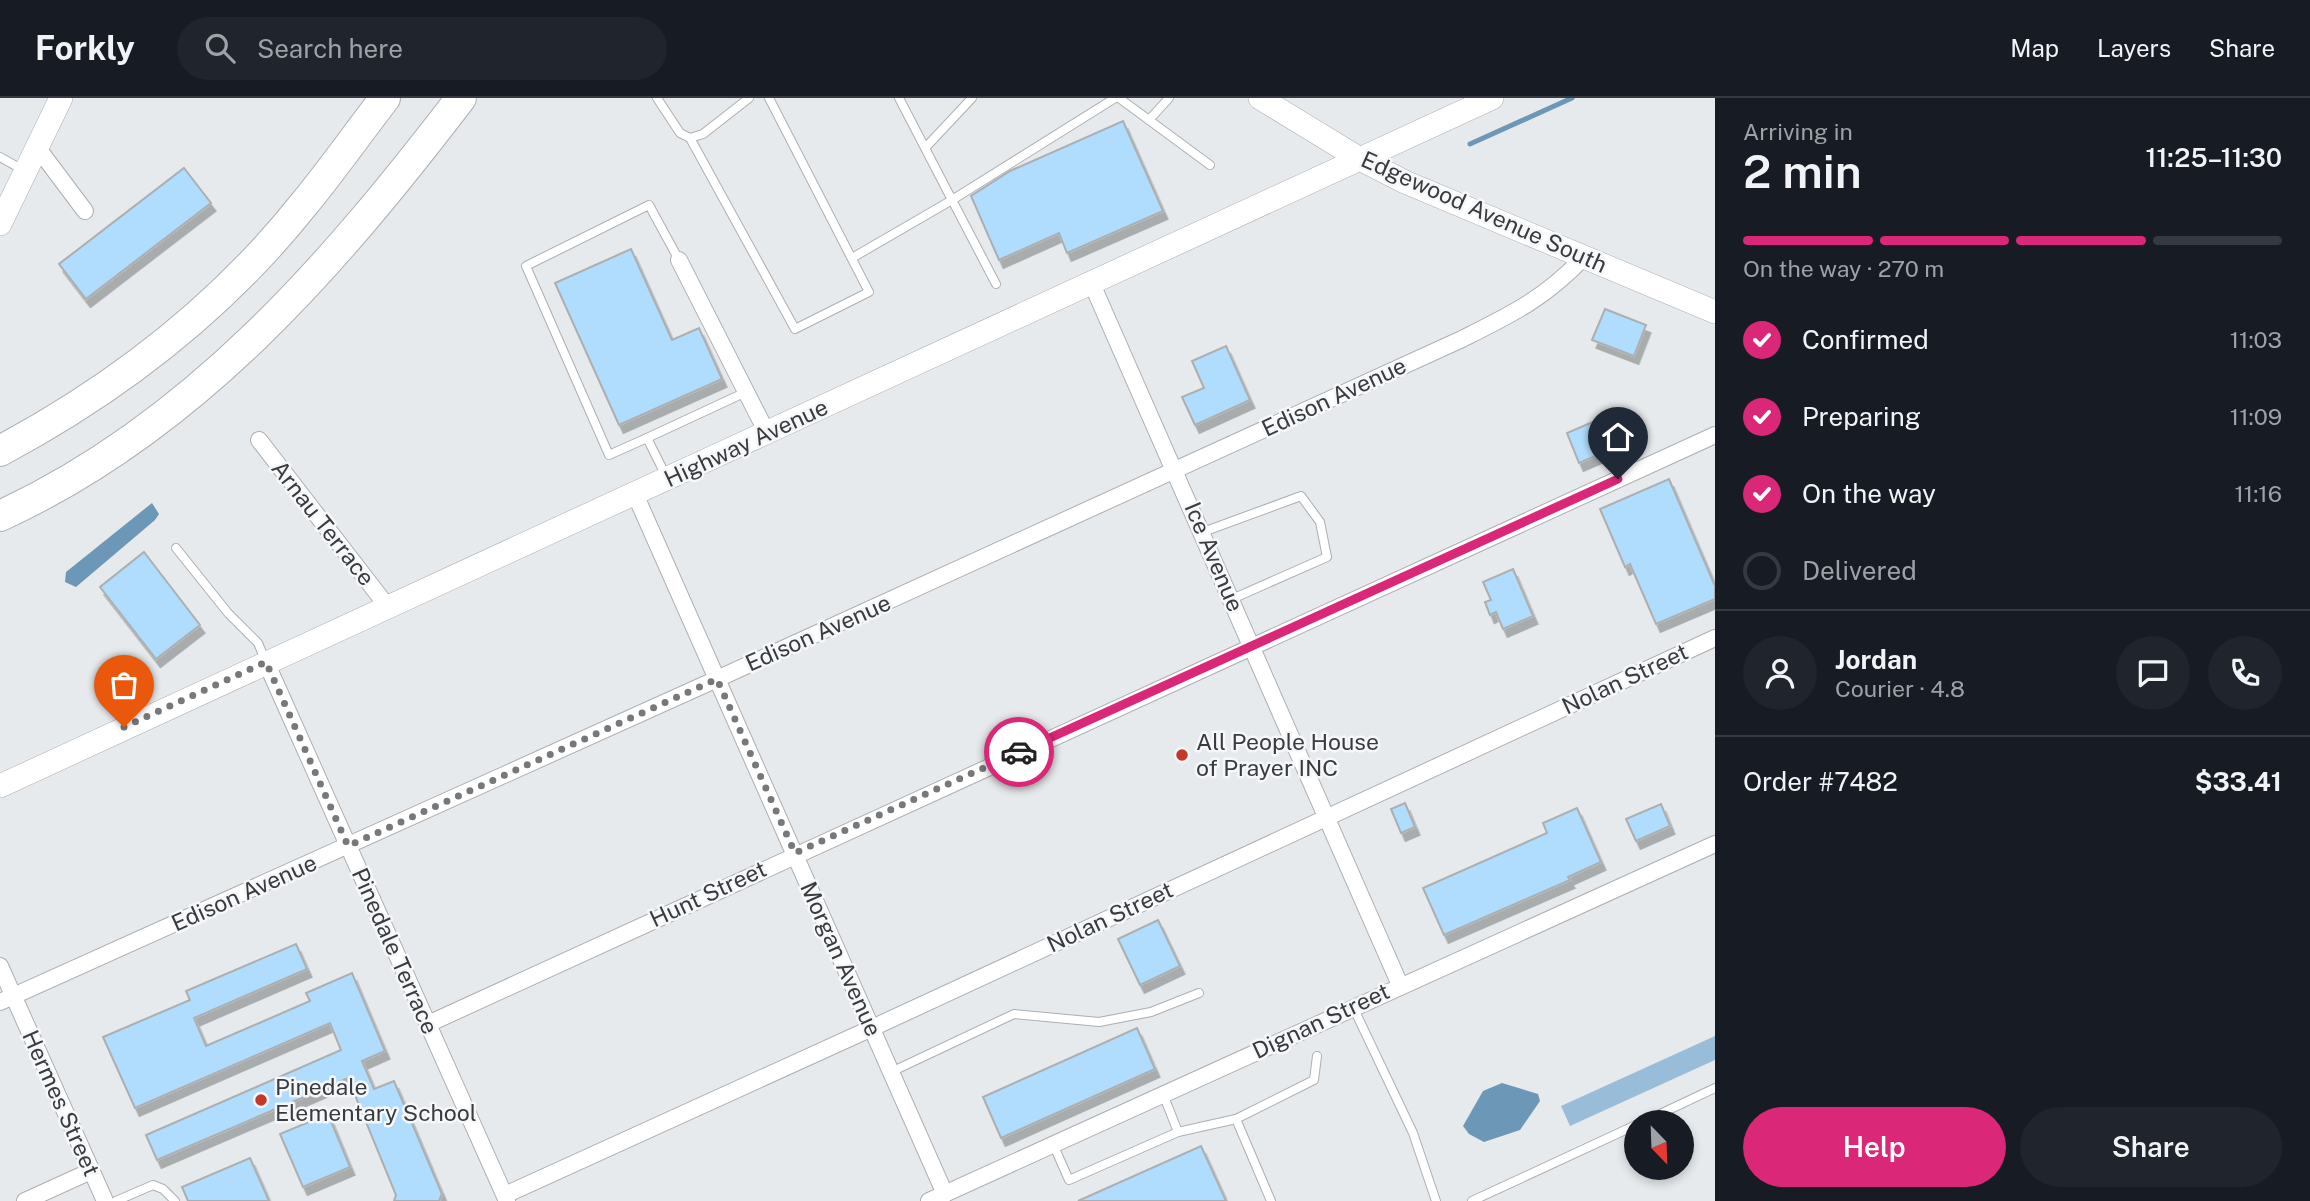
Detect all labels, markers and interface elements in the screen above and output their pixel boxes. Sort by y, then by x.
search box [177,17,667,80]
text: Forkly [35,29,135,67]
icon: search [201,29,239,67]
text: Search here [257,33,403,64]
text: Map [2010,34,2059,62]
text: Layers [2097,34,2171,62]
text: Share [2209,34,2275,62]
text: Arriving in [1743,118,1853,145]
text: 11:25–11:30 [2146,142,2282,173]
text: 2 min [1743,144,1862,198]
street label: Edgewood Avenue South [1357,145,1611,278]
text: On the way · 270 m [1743,255,1944,282]
icon: check [1743,321,1781,359]
text: Confirmed [1802,324,1929,355]
text: 11:03 [2230,326,2282,353]
street label: Edison Avenue [1257,351,1410,442]
street label: Highway Avenue [660,393,832,492]
icon: check [1743,398,1781,436]
text: Preparing [1802,401,1921,432]
text: 11:09 [2230,403,2282,430]
pin [1588,407,1648,479]
icon: home [1599,418,1637,456]
street label: Arnau Terrace [266,455,381,591]
icon: check [1743,475,1781,513]
text: On the way [1802,478,1936,509]
text: 11:16 [2234,480,2282,507]
street label: Ice Avenue [1179,498,1250,616]
text: Delivered [1802,555,1917,586]
street label: Edison Avenue [741,588,895,677]
button: person [1743,636,1817,710]
button: chat [2116,636,2190,710]
button: phone [2208,636,2282,710]
street label: Nolan Street [1558,638,1692,719]
text: Jordan [1835,644,1917,675]
pin [94,655,154,727]
icon: bag [105,666,143,704]
text: Courier · 4.8 [1835,675,1965,702]
courier [984,717,1054,787]
place label: All People House of Prayer INC [1196,728,1379,781]
icon: car [1000,733,1038,771]
marker: All People House of Prayer INC [1174,747,1190,763]
text: Order #7482 [1743,766,1898,797]
text: $33.41 [2195,766,2282,797]
street label: Edison Avenue [167,848,321,937]
street label: Hunt Street [645,855,770,932]
street label: Pinedale Terrace [347,864,444,1038]
street label: Nolan Street [1043,876,1177,957]
street label: Morgan Avenue [795,877,888,1040]
street label: Dignan Street [1248,977,1394,1064]
street label: Hermes Street [17,1026,106,1180]
place label: Pinedale Elementary School [275,1073,477,1126]
marker: Pinedale Elementary School [253,1092,269,1108]
button: Help [1743,1107,2006,1187]
button: Share [2020,1107,2282,1187]
north arrow [1624,1110,1694,1180]
map controls [1624,1110,1694,1180]

